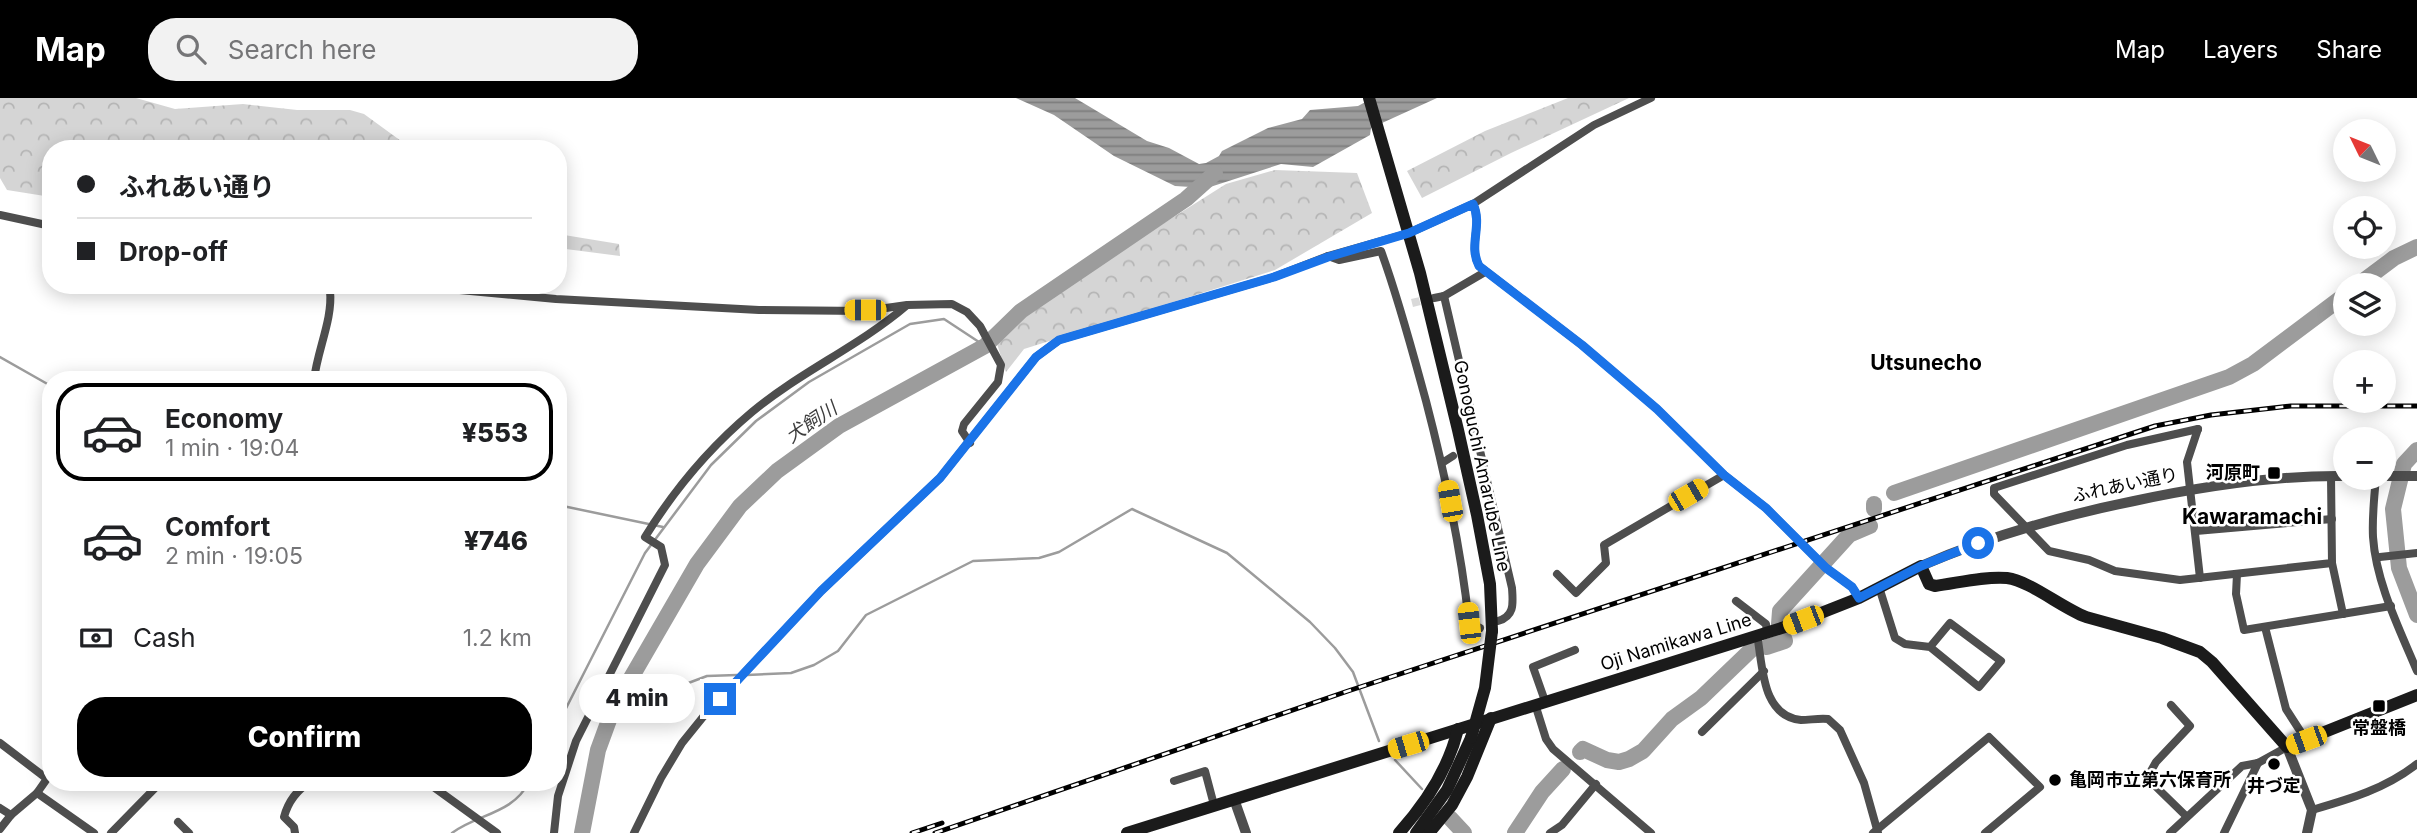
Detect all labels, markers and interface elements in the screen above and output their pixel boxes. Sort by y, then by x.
search box [148,18,638,81]
text: Map [35,29,106,69]
icon: search [172,30,210,68]
text: Search here [228,34,376,65]
text: Map [2115,35,2165,64]
text: Layers [2203,35,2278,64]
text: Share [2316,35,2382,64]
north arrow [2333,119,2396,182]
map controls [2333,119,2396,490]
text: ふれあい通り [119,171,275,202]
button: locate [2333,196,2396,259]
text: Drop-off [119,236,228,267]
button: layers [2333,273,2396,336]
car [845,300,887,321]
district label: Utsunecho [1870,350,1982,375]
button: + [2333,350,2396,413]
street label: Gonoguchi Amarube Line [1450,358,1515,574]
water label: 犬飼川 [781,396,843,448]
icon: car [81,401,144,464]
text: Economy [165,403,283,434]
text: ¥553 [462,417,528,448]
button: − [2333,427,2396,490]
text: 1 min · 19:04 [165,434,299,462]
place label: 河原町 [2206,462,2260,483]
street label: ふれあい通り [2070,463,2180,506]
marker: 河原町 [2266,465,2282,481]
car [1665,475,1712,515]
car [1437,478,1464,524]
district label: Kawaramachi [2182,504,2322,529]
icon: car [81,509,144,572]
text: Comfort [165,511,270,542]
text: ¥746 [464,525,528,556]
route start [1962,527,1994,559]
text: 2 min · 19:05 [165,542,303,570]
car [1457,601,1482,645]
car [1780,603,1827,637]
street label: Oji Namikawa Line [1598,609,1754,675]
icon: cash [77,619,115,657]
text: Cash [133,622,196,653]
text: 1.2 km [463,624,532,652]
callout: 4 min [580,674,696,724]
route end [704,683,736,715]
text: 4 min [605,684,669,712]
button: Confirm [77,697,532,777]
marker: 常盤橋 [2371,698,2387,714]
place label: 常盤橋 [2352,717,2406,738]
car [2283,723,2330,757]
car [1385,729,1432,761]
marker: 井づ定 [2266,756,2282,772]
place label: 亀岡市立第六保育所 [2069,769,2231,790]
marker: 亀岡市立第六保育所 [2047,772,2063,788]
place label: 井づ定 [2247,775,2301,796]

